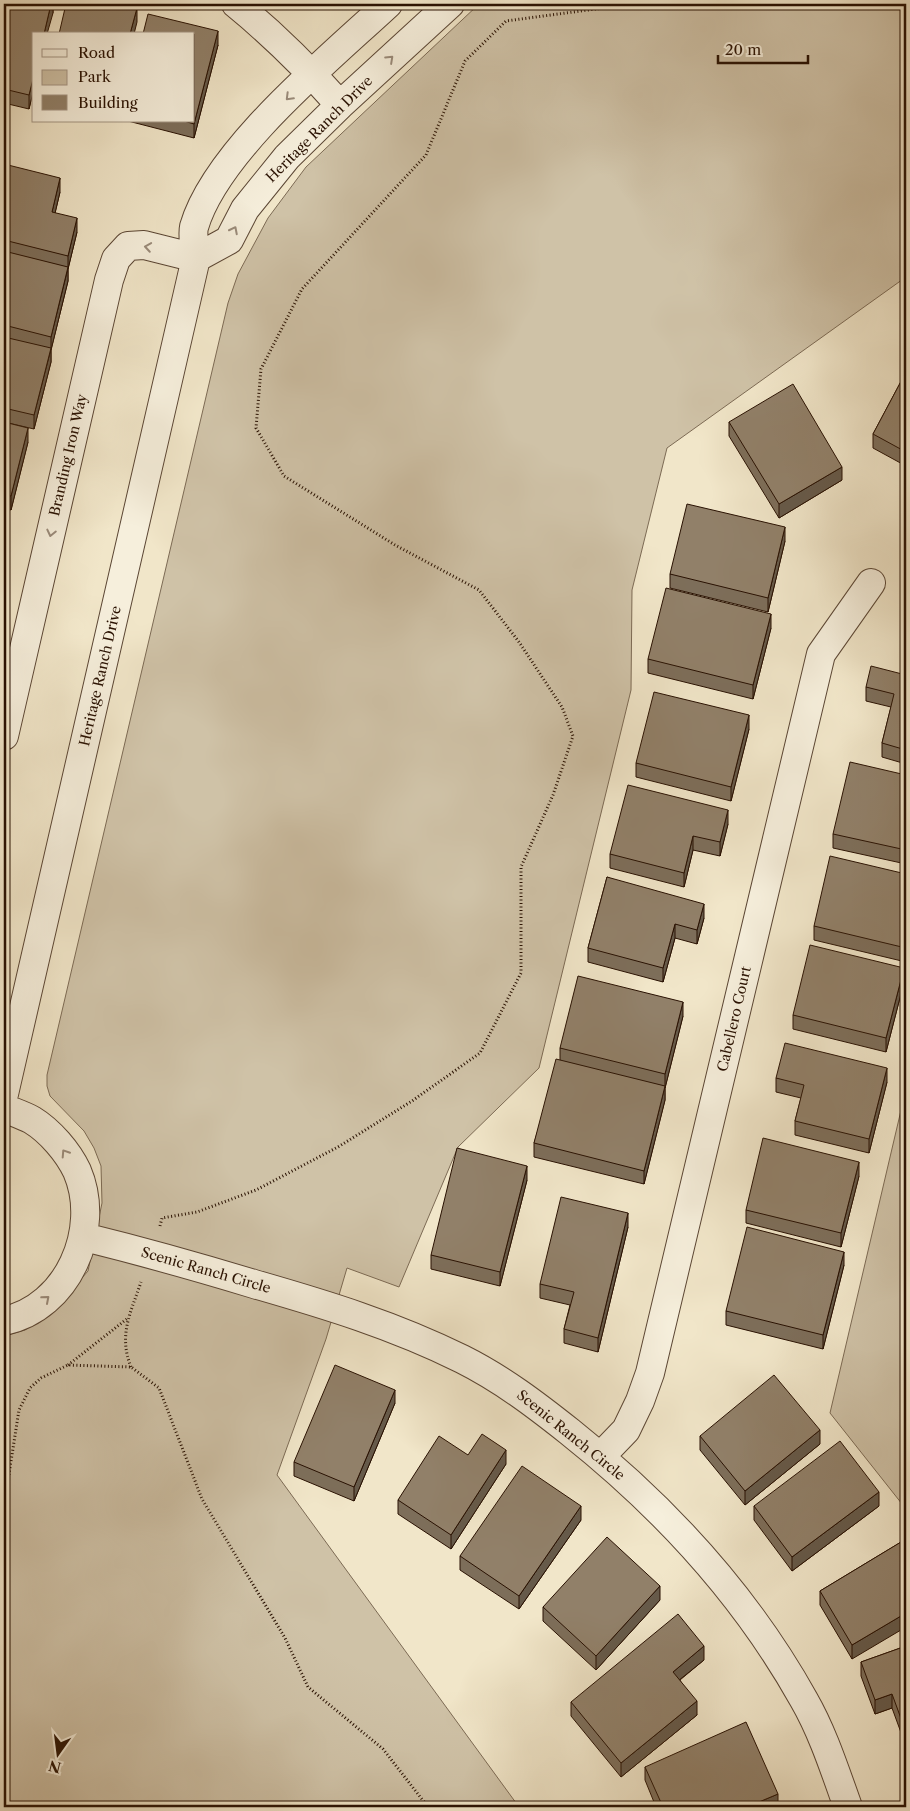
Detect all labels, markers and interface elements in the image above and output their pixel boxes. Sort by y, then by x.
legend [32,32,195,122]
scale bar [718,32,808,64]
text: 20 m [725,40,761,59]
text: Road [78,43,115,62]
one-way arrow [384,56,393,65]
text: Park [78,67,112,86]
street label: Heritage Ranch Drive [262,72,376,186]
one-way arrow [286,92,295,101]
text: Building [78,93,138,112]
one-way arrow [228,226,238,235]
one-way arrow [144,242,152,253]
street label: Branding Iron Way [45,392,91,518]
one-way arrow [46,529,56,538]
street label: Heritage Ranch Drive [75,604,125,748]
street label: Cabellero Court [713,965,755,1073]
one-way arrow [62,1149,71,1159]
street label: Scenic Ranch Circle [139,1243,273,1297]
one-way arrow [40,1296,49,1305]
street label: Scenic Ranch Circle [513,1386,629,1484]
north arrow [32,1728,82,1778]
text: N [47,1756,63,1777]

